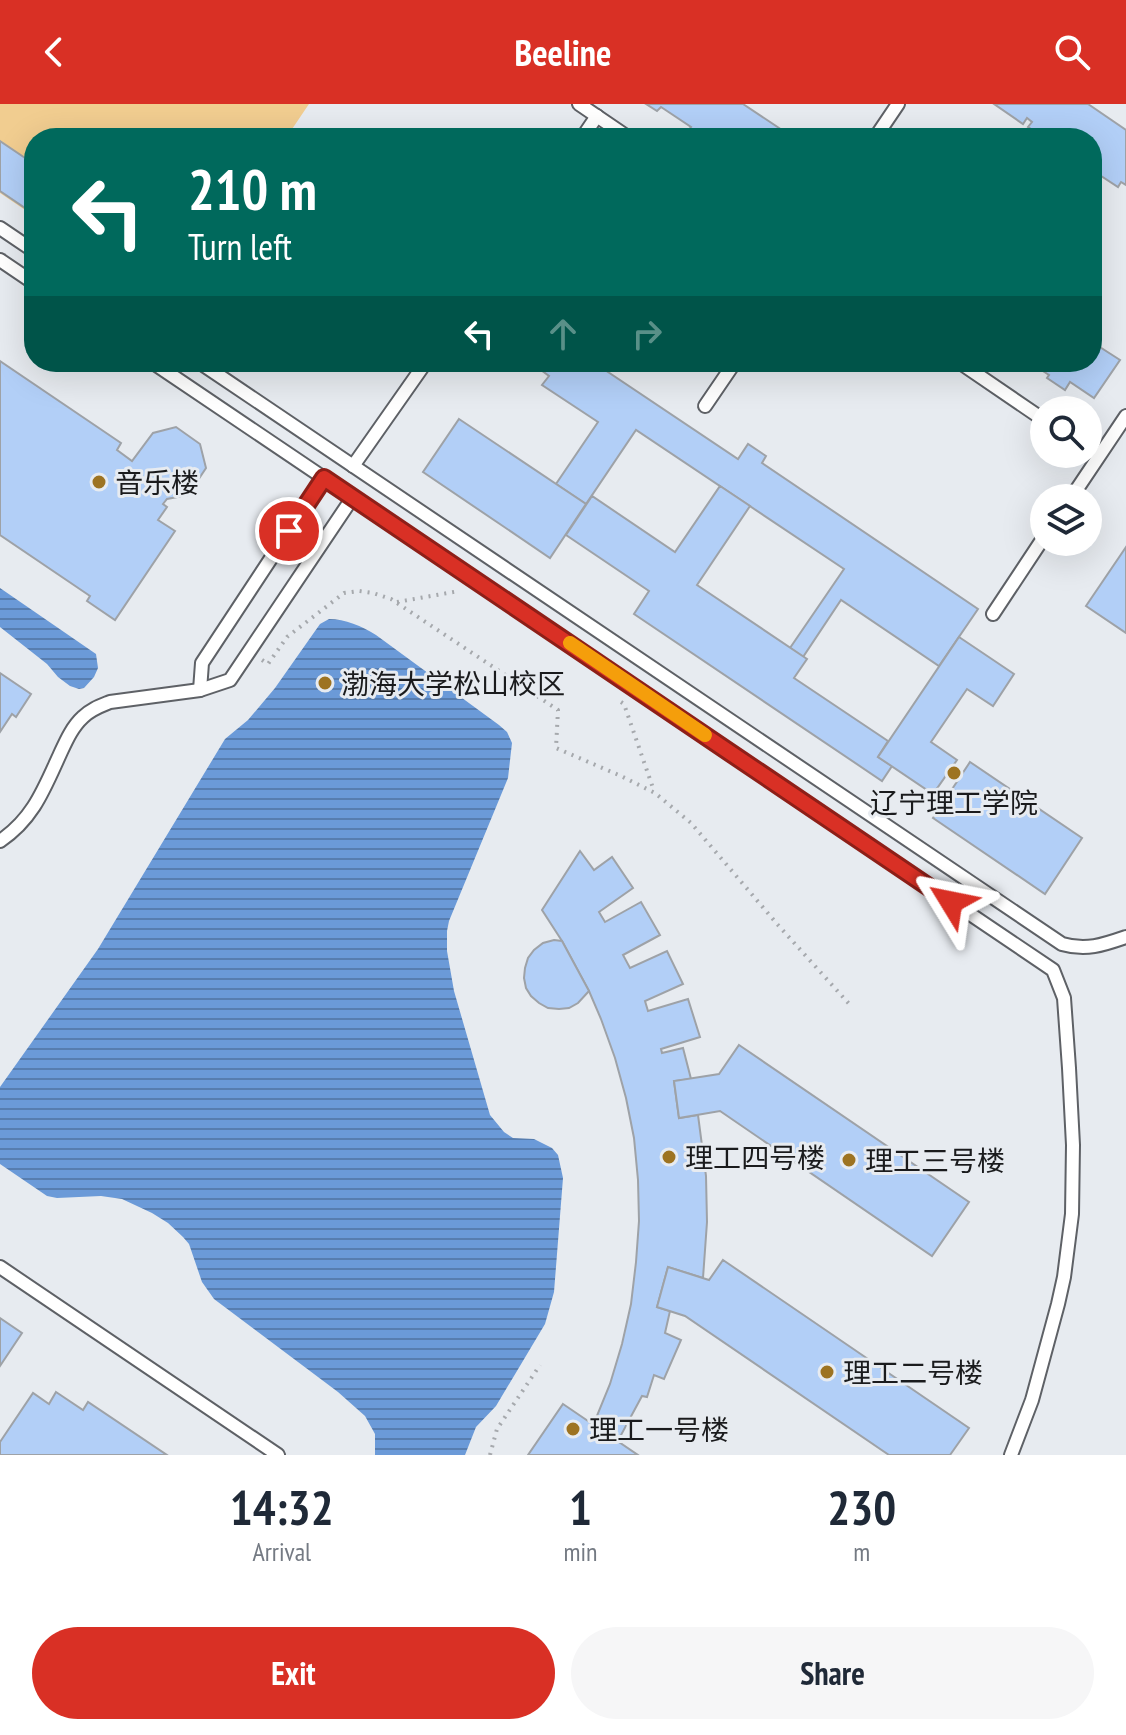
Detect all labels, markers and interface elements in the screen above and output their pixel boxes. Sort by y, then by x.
text: Beeline [515,29,611,76]
icon: back [32,30,76,74]
icon: search [1050,30,1094,74]
text: 210 m [188,153,317,225]
icon: left [56,160,160,264]
text: Turn left [188,223,292,270]
icon: left [457,312,501,356]
icon: ahead [541,312,585,356]
icon: right [625,312,669,356]
map controls [1030,396,1102,556]
button: search [1030,396,1102,468]
place label: 音乐楼 [115,464,199,501]
marker: 音乐楼 [90,473,108,491]
button: layers [1030,484,1102,556]
pin [255,497,323,565]
icon: arrive [267,509,311,553]
place label: 渤海大学松山校区 [341,665,565,702]
marker: 渤海大学松山校区 [316,674,334,692]
marker: 辽宁理工学院 [945,764,963,782]
place label: 辽宁理工学院 [870,784,1038,821]
position arrow [909,860,993,944]
place label: 理工四号楼 [685,1139,825,1176]
place label: 理工三号楼 [865,1142,1005,1179]
marker: 理工四号楼 [660,1148,678,1166]
marker: 理工三号楼 [840,1151,858,1169]
place label: 理工二号楼 [843,1354,983,1391]
marker: 理工二号楼 [818,1363,836,1381]
place label: 理工一号楼 [589,1411,729,1448]
marker: 理工一号楼 [564,1420,582,1438]
text: 14:32 [230,1476,334,1538]
text: 1 [569,1476,592,1538]
text: 230 [827,1476,896,1538]
text: Arrival [252,1535,311,1568]
text: min [563,1535,597,1568]
text: m [853,1535,870,1568]
button: Exit [32,1627,555,1719]
button: Share [571,1627,1094,1719]

